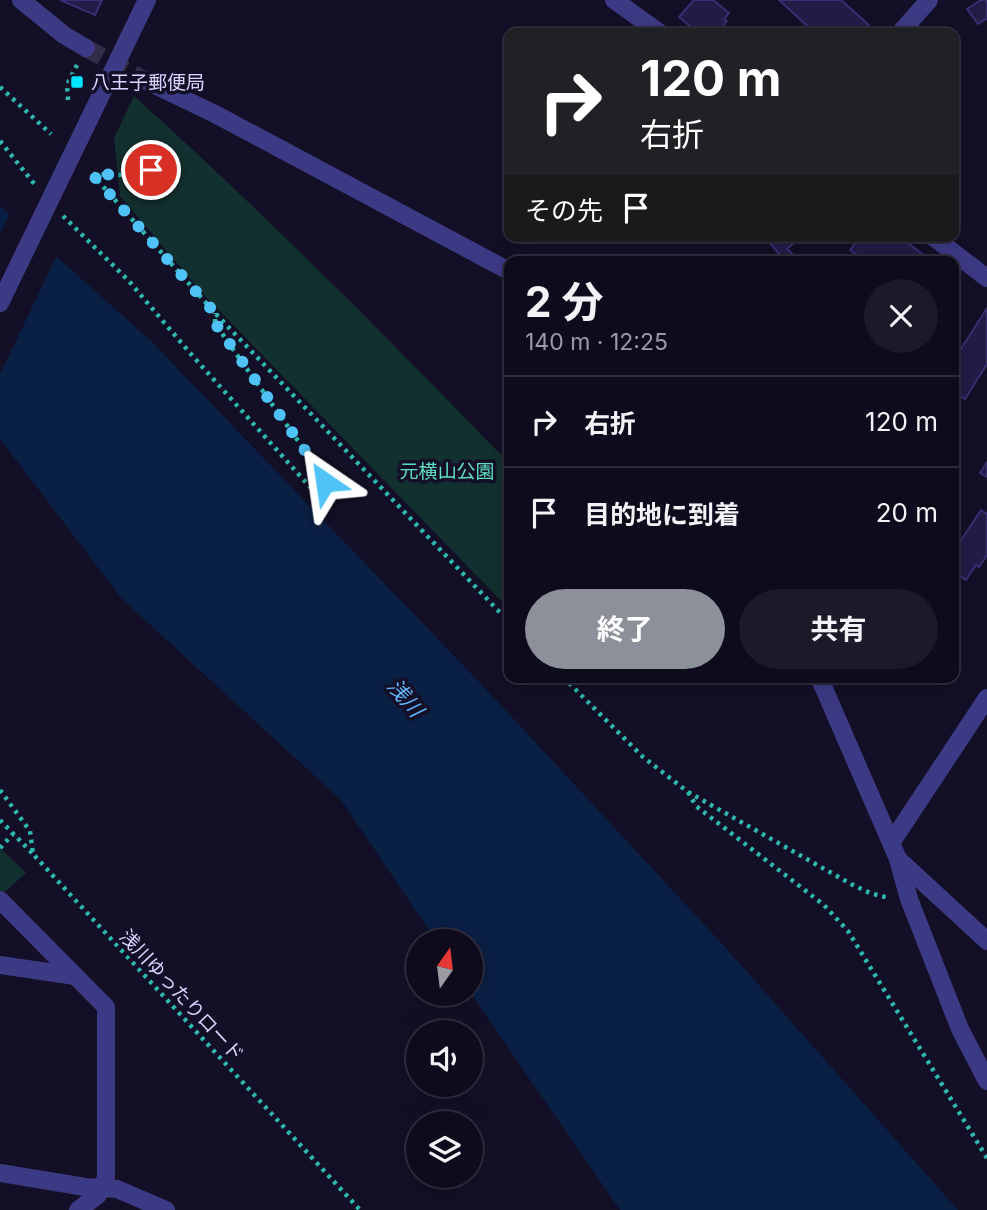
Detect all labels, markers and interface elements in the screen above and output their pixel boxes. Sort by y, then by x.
text: 120 m [640,49,781,108]
icon: right [525,56,616,147]
place label: 八王子郵便局 [91,71,205,94]
marker: 八王子郵便局 [69,74,85,90]
text: 右折 [640,115,704,154]
pin [121,140,181,200]
icon: arrive [132,151,170,189]
icon: arrive [617,189,655,227]
text: その先 [525,195,603,226]
text: 2 分 [525,276,603,327]
button: close [864,279,938,353]
text: 140 m · 12:25 [525,328,668,356]
icon: right [525,403,563,441]
text: 120 m [865,406,938,437]
text: 右折 [584,408,636,439]
position arrow [288,445,362,519]
park label: 元横山公園 [399,460,495,483]
icon: arrive [525,494,563,532]
text: 20 m [876,497,938,528]
text: 目的地に到着 [584,499,740,530]
button: 終了 [525,589,725,669]
button: 共有 [739,589,938,669]
water label: 浅川 [382,674,430,723]
street label: 浅川ゆったりロード [115,925,248,1066]
north arrow [406,929,483,1006]
map controls [406,929,483,1188]
button: sound [406,1020,483,1097]
button: layers [406,1111,483,1188]

